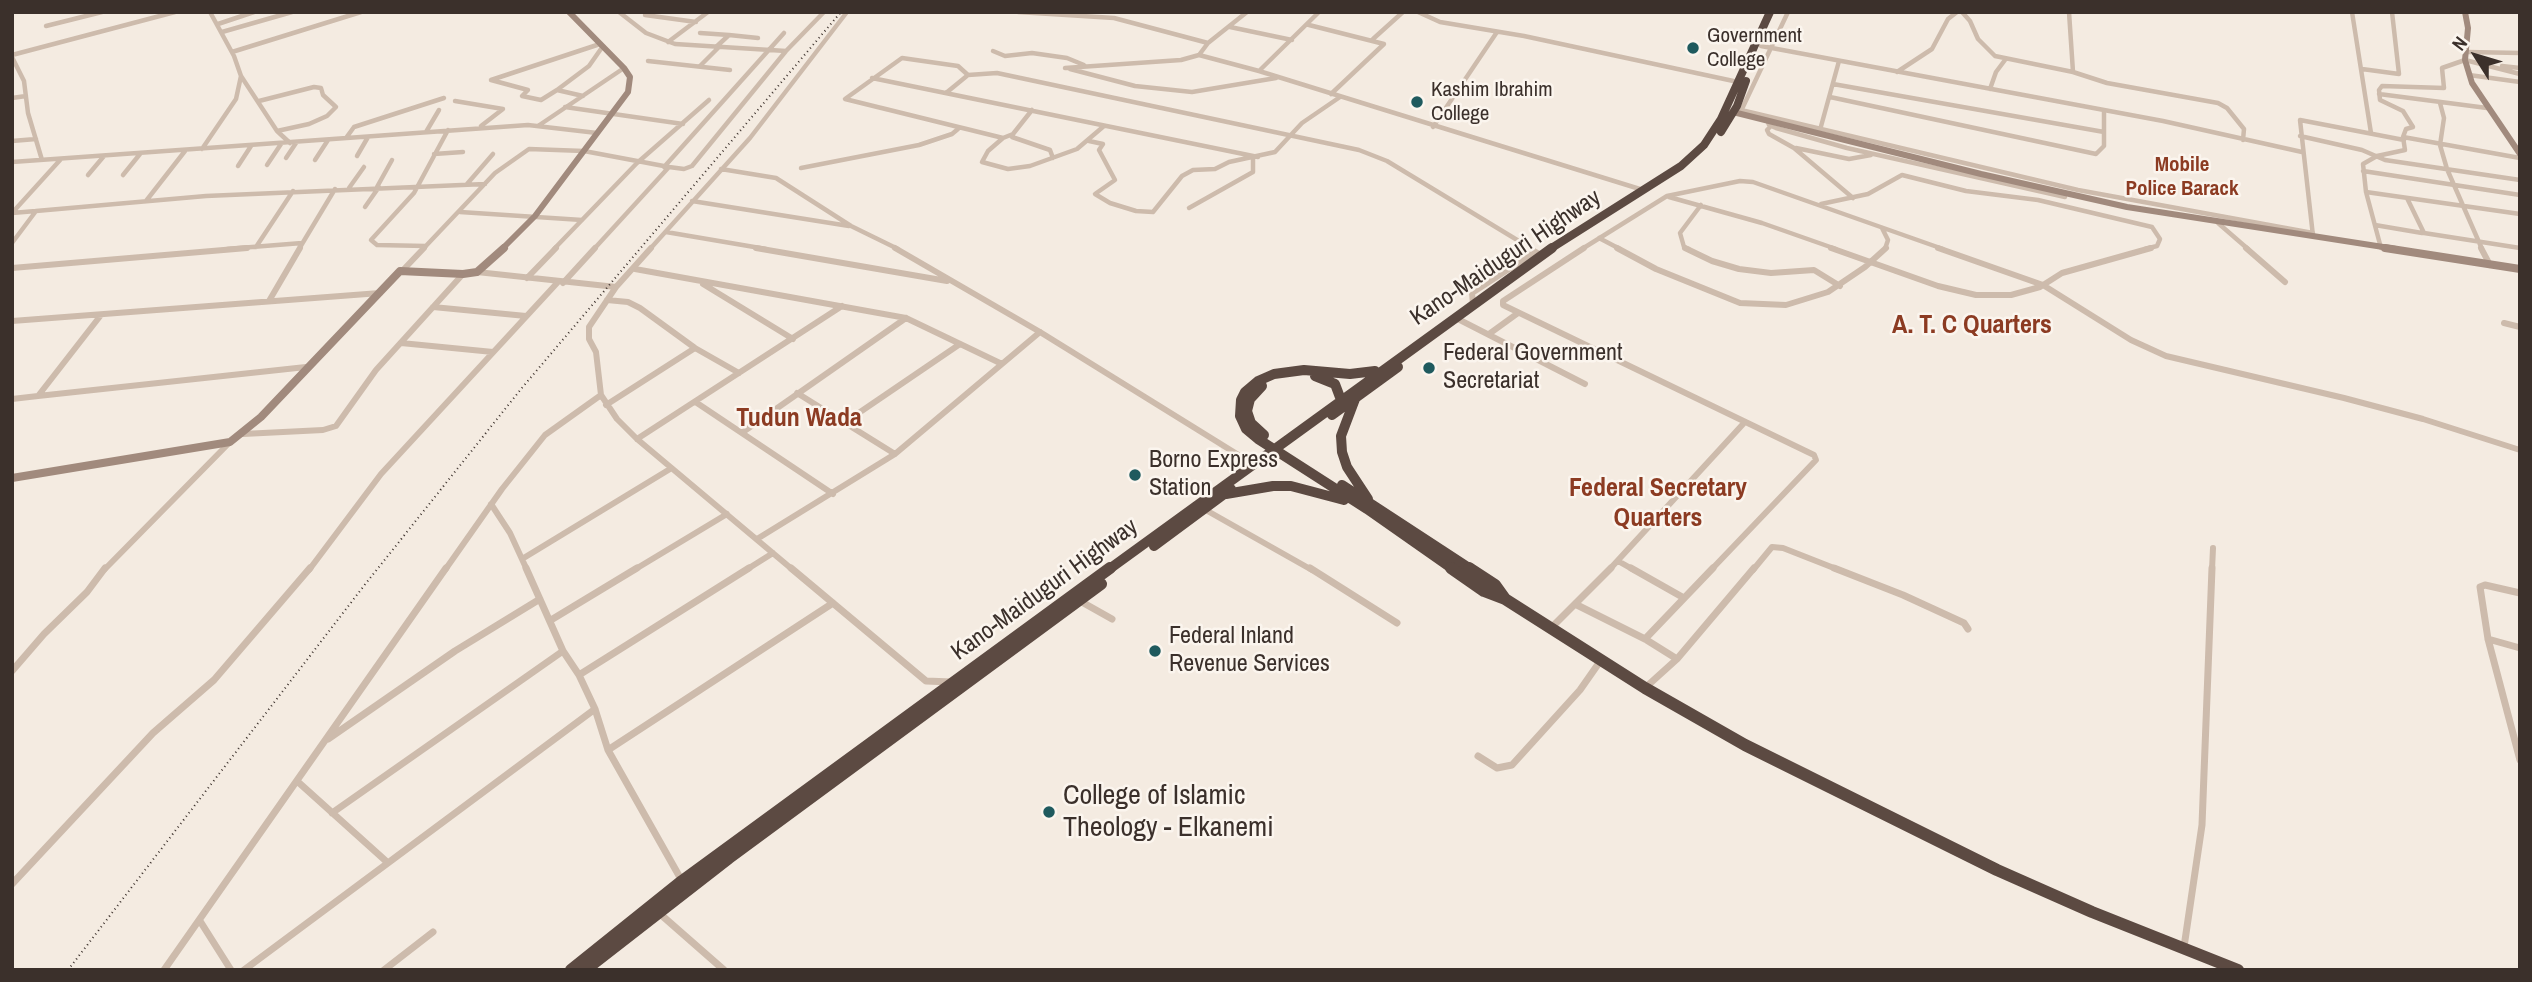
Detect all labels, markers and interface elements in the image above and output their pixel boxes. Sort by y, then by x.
north arrow [2441,21,2511,91]
place label: Government College [1707,23,1802,73]
text: N [2445,31,2473,56]
marker: Government College [1685,40,1701,56]
place label: Kashim Ibrahim College [1431,77,1553,127]
marker: Kashim Ibrahim College [1409,94,1425,110]
district label: Mobile Police Barack [2126,152,2238,202]
street label: Kano-Maiduguri Highway [1405,184,1607,332]
district label: A. T. C Quarters [1892,310,2052,342]
place label: Federal Government Secretariat [1443,340,1623,396]
marker: Federal Government Secretariat [1421,360,1437,376]
district label: Tudun Wada [736,403,862,435]
place label: Borno Express Station [1149,447,1278,503]
marker: Borno Express Station [1127,467,1143,483]
district label: Federal Secretary Quarters [1569,473,1747,534]
street label: Kano-Maiduguri Highway [946,513,1144,667]
place label: Federal Inland Revenue Services [1169,623,1330,679]
marker: Federal Inland Revenue Services [1147,643,1163,659]
place label: College of Islamic Theology - Elkanemi [1063,779,1274,845]
marker: College of Islamic Theology - Elkanemi [1041,804,1057,820]

